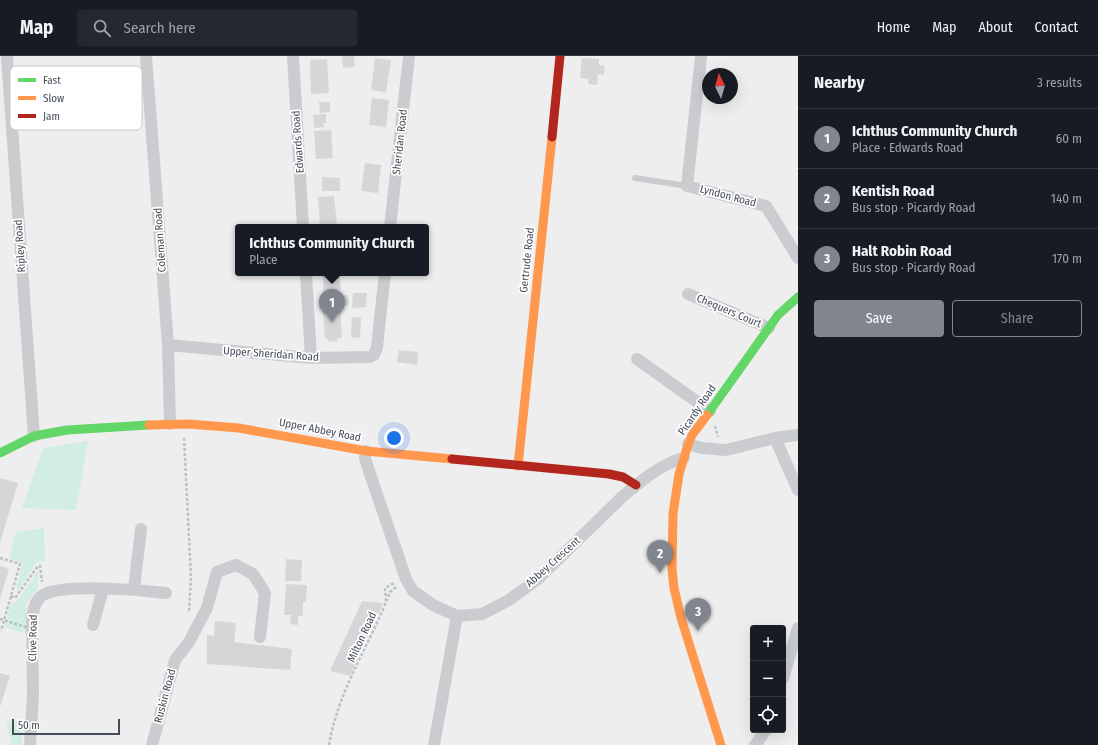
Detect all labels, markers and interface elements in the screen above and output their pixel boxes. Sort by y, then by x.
search box [77,10,357,46]
text: Map [20,16,53,39]
icon: search [91,17,113,39]
text: Search here [123,19,196,37]
text: Home [877,19,910,36]
text: Map [932,19,956,36]
text: About [978,19,1013,36]
text: Contact [1035,19,1078,36]
legend [10,66,142,130]
north arrow [702,68,738,104]
text: Nearby [814,72,865,93]
text: Fast [43,74,61,87]
text: 3 results [1037,75,1082,90]
text: Slow [43,92,64,105]
street label: Sheridan Road [390,109,410,175]
text: Jam [43,110,60,123]
street label: Edwards Road [289,110,307,174]
text: Ichthus Community Church [852,122,1017,140]
text: 1 [824,131,830,146]
text: 60 m [1056,131,1082,146]
text: Place · Edwards Road [852,140,963,155]
street label: Lyndon Road [698,182,758,210]
text: Kentish Road [852,182,934,200]
text: 2 [824,191,830,206]
text: 140 m [1051,191,1082,206]
text: Bus stop · Picardy Road [852,200,976,215]
street label: Coleman Road [151,207,169,273]
street label: Ripley Road [12,219,28,273]
popup [235,224,429,276]
street label: Gertrude Road [517,227,537,293]
text: Ichthus Community Church [249,234,415,252]
text: Halt Robin Road [852,242,952,260]
text: 3 [824,251,830,266]
text: 170 m [1052,251,1082,266]
text: Place [249,252,277,267]
text: Bus stop · Picardy Road [852,260,976,275]
pin: 1 [319,289,345,322]
street label: Chequers Court [695,292,764,331]
button: Save [814,300,944,337]
button: Share [952,300,1082,337]
street label: Upper Sheridan Road [223,344,319,364]
street label: Picardy Road [675,382,719,438]
street label: Upper Abbey Road [278,416,362,444]
your location [384,428,404,448]
street label: Abbey Crescent [523,534,583,590]
pin: 2 [647,540,673,573]
pin: 3 [685,598,711,631]
street label: Milton Road [345,610,379,664]
street label: Clive Road [26,614,40,662]
map controls [750,625,786,733]
button: + [750,625,786,661]
button: − [750,661,786,697]
street label: Ruskin Road [152,667,178,725]
button: locate [750,697,786,733]
scale bar [12,717,120,736]
text: 50 m [18,719,40,732]

